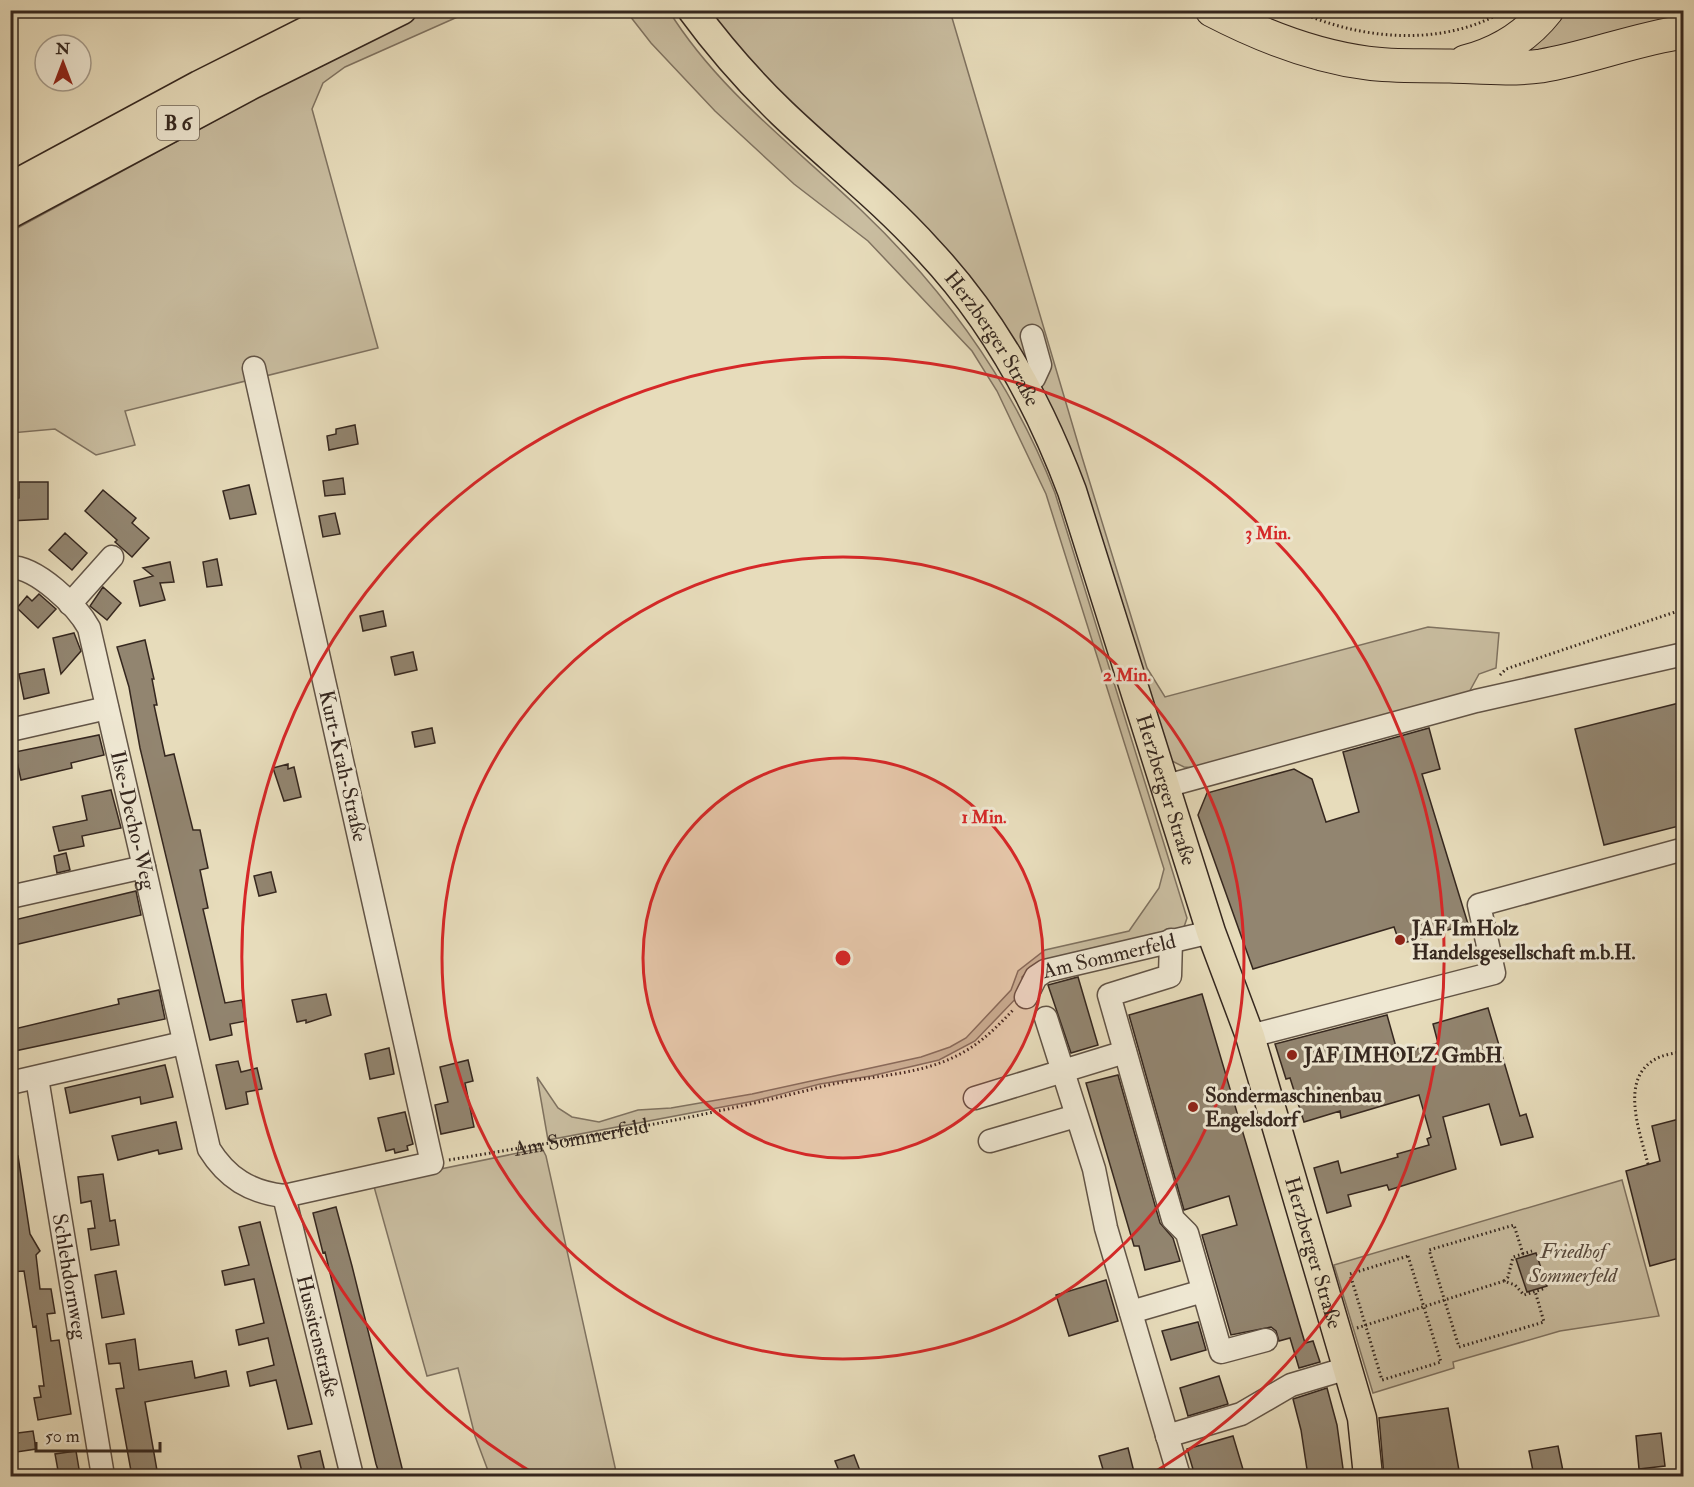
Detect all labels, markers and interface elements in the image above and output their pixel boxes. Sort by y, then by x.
north arrow [33,33,93,93]
text: N [55,39,71,59]
road number: B 6 [157,106,199,140]
street label: Herzberger Straße [938,265,1046,411]
text: 3 Min. [1245,522,1291,545]
text: 2 Min. [1103,664,1151,687]
street label: Kurt-Krah-Straße [312,688,374,845]
street label: Herzberger Straße [1130,711,1203,869]
street label: Ilse-Decho-Weg [104,748,162,893]
text: 1 Min. [961,806,1007,829]
place label: JAF ImHolz Handelsgesellschaft m.b.H. [1411,915,1636,966]
street label: Am Sommerfeld [1039,927,1179,985]
marker: JAF ImHolz Handelsgesellschaft m.b.H. [1393,933,1407,947]
centre of rings [833,948,853,968]
place label: JAF IMHOLZ GmbH [1303,1042,1503,1069]
marker: JAF IMHOLZ GmbH [1285,1048,1299,1062]
place label: Sondermaschinenbau Engelsdorf [1205,1082,1382,1133]
marker: Sondermaschinenbau Engelsdorf [1186,1100,1200,1114]
street label: Am Sommerfeld [511,1112,651,1163]
street label: Herzberger Straße [1278,1173,1349,1332]
street label: Schlehdornweg [46,1211,94,1342]
park label: Friedhof Sommerfeld [1528,1238,1618,1289]
street label: Hussitenstraße [290,1272,346,1400]
scale bar [36,1415,160,1453]
text: 50 m [45,1425,80,1448]

